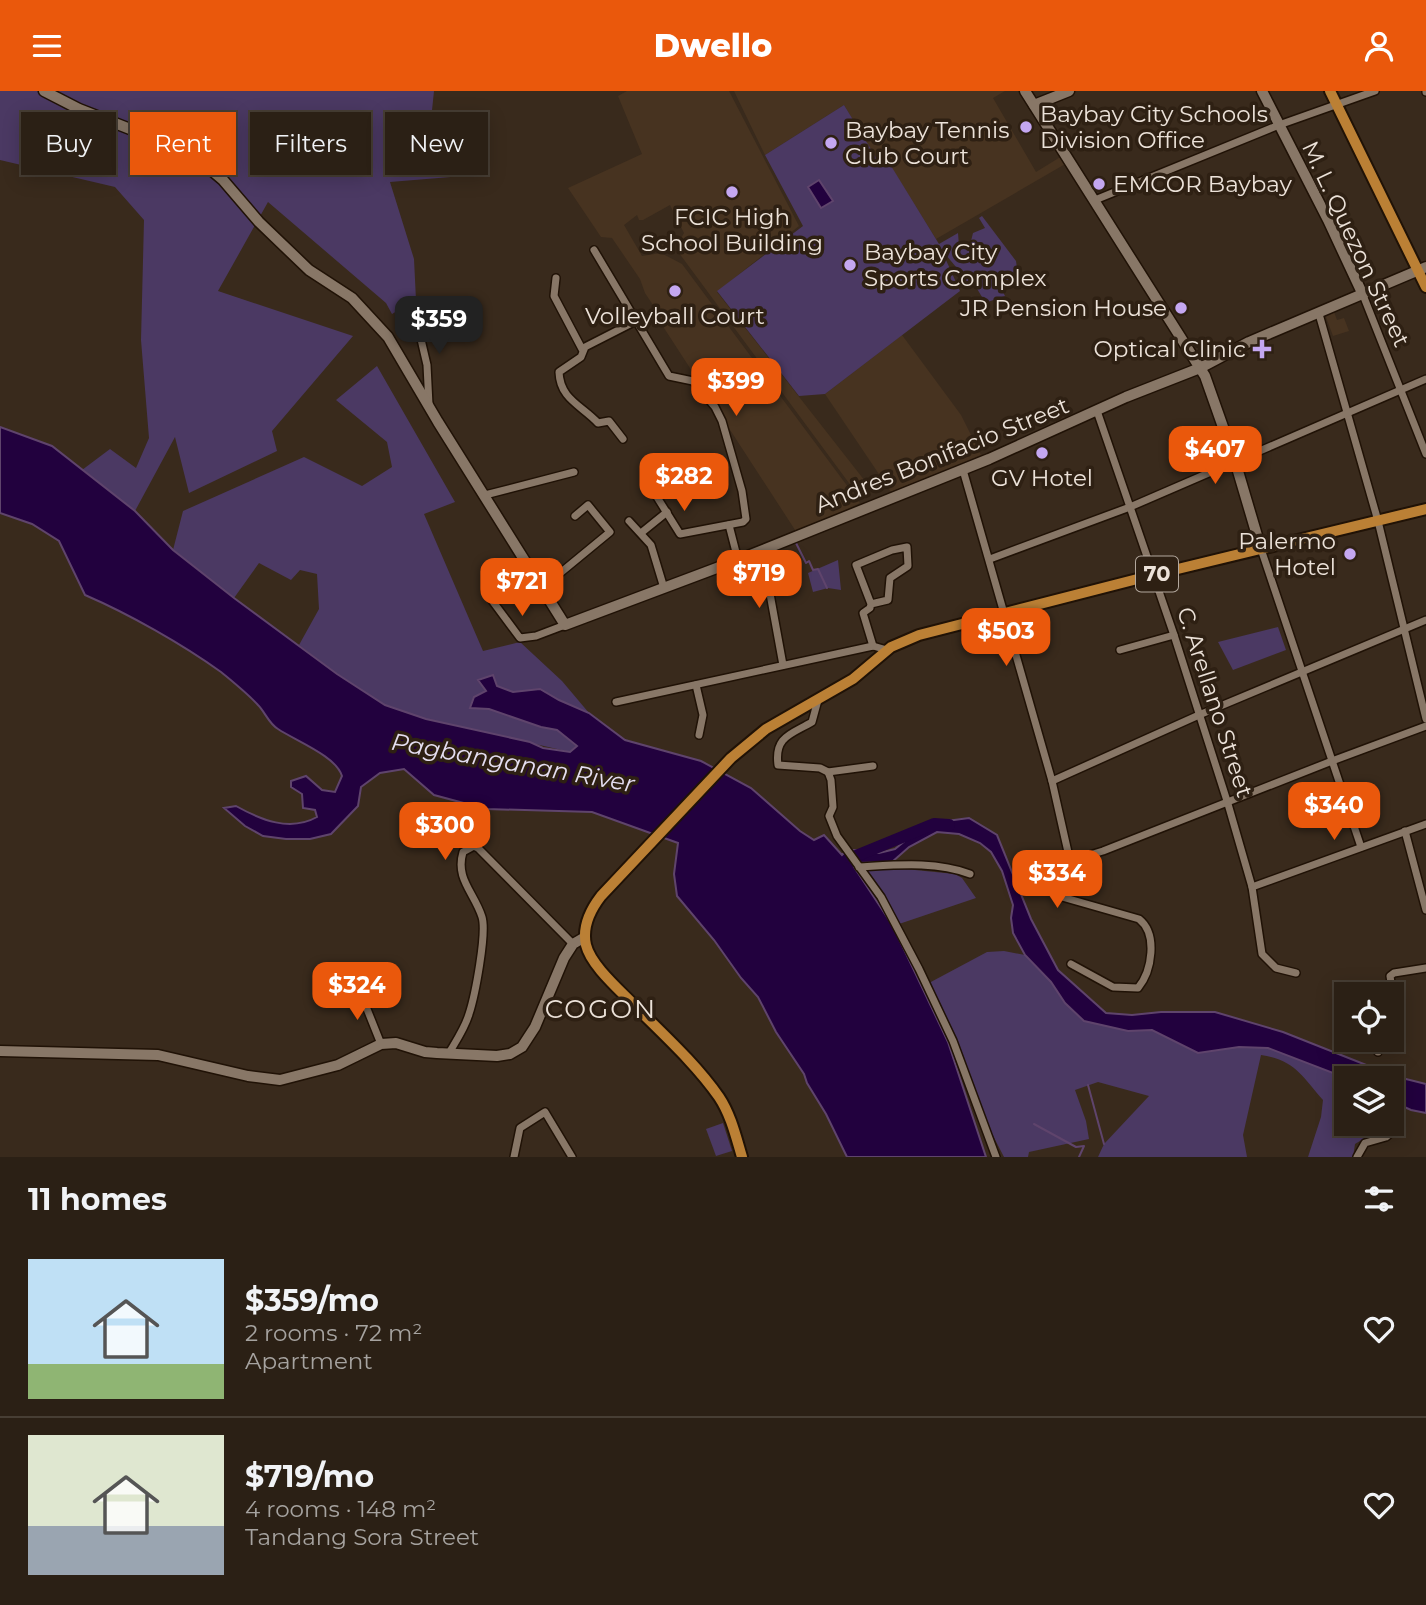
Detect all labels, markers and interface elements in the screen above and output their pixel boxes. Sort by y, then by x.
text: Dwello [654,26,772,65]
icon: menu [28,27,66,65]
icon: person [1360,27,1398,65]
place label: Baybay City Schools Division Office [1040,100,1268,154]
chip: Buy [21,112,116,175]
chip: Rent [130,112,236,175]
chip: Filters [250,112,371,175]
chip: New [385,112,488,175]
place label: Baybay Tennis Club Court [845,116,1009,170]
marker: Baybay City Schools Division Office [1018,119,1034,135]
marker: Baybay Tennis Club Court [823,135,839,151]
street label: M. L. Quezon Street [1296,137,1416,351]
place label: EMCOR Baybay [1113,170,1292,198]
marker: EMCOR Baybay [1091,176,1107,192]
marker: FCIC High School Building [724,184,740,200]
place label: FCIC High School Building [641,203,823,257]
place label: Baybay City Sports Complex [864,238,1047,292]
marker: Baybay City Sports Complex [842,257,858,273]
marker: Volleyball Court [667,283,683,299]
place label: JR Pension House [959,294,1167,322]
pin: $359 [398,296,480,356]
marker: JR Pension House [1173,300,1189,316]
place label: Volleyball Court [585,302,765,330]
text: $359 [411,305,467,333]
place label: Optical Clinic [1093,335,1246,363]
marker: Optical Clinic [1252,339,1272,359]
pin: $399 [695,359,777,418]
text: $399 [707,367,765,395]
street label: Andres Bonifacio Street [811,391,1073,519]
pin: $407 [1174,427,1256,486]
text: $407 [1185,435,1245,463]
marker: GV Hotel [1034,445,1050,461]
pin: $282 [643,453,725,513]
text: $282 [656,462,713,490]
place label: GV Hotel [991,464,1093,492]
place label: Palermo Hotel [1238,527,1336,581]
marker: Palermo Hotel [1342,546,1358,562]
pin: $719 [718,551,800,610]
road number: 70 [1136,557,1178,591]
pin: $721 [481,559,563,618]
text: $719 [733,559,785,587]
text: $721 [496,567,548,595]
street label: C. Arellano Street [1171,603,1259,801]
pin: $503 [965,609,1047,668]
text: $503 [977,617,1035,645]
water label: Pagbanganan River [389,727,638,798]
pin: $340 [1293,783,1375,842]
text: $340 [1304,791,1364,819]
pin: $300 [404,803,486,862]
text: $300 [415,811,475,839]
pin: $334 [1016,851,1098,910]
text: $334 [1028,859,1086,887]
pin: $324 [316,963,398,1022]
text: $324 [328,971,386,999]
map controls [1334,982,1404,1136]
button: locate [1334,982,1404,1052]
district label: COGON [545,993,657,1025]
button: layers [1334,1066,1404,1136]
icon: filters [1360,1180,1398,1218]
text: 11 homes [28,1181,167,1218]
text: $359/mo [245,1282,379,1319]
icon: home [84,1287,168,1371]
icon: heart [1360,1310,1398,1348]
text: 2 rooms · 72 m² [245,1319,422,1347]
text: Apartment [245,1347,373,1375]
text: $719/mo [245,1458,374,1495]
icon: home [84,1463,168,1547]
icon: heart [1360,1486,1398,1524]
text: 4 rooms · 148 m² [245,1495,436,1523]
text: Tandang Sora Street [245,1523,479,1551]

